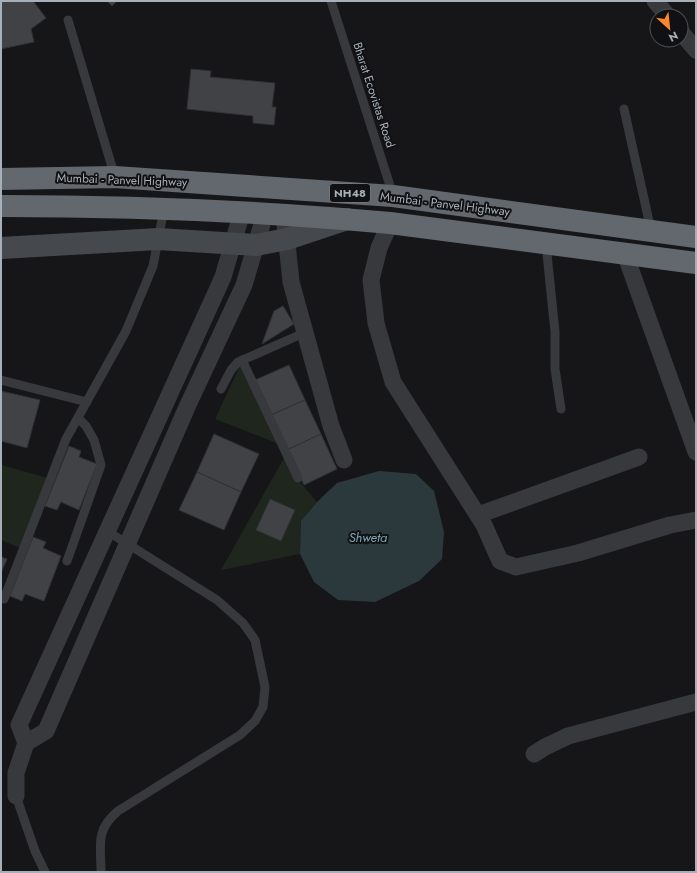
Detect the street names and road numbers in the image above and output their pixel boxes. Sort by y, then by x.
street label: Bharat Ecovistas Road [348,40,400,150]
street label: Mumbai - Panvel Highway [56,169,188,191]
road number: NH48 [330,184,370,202]
street label: Mumbai - Panvel Highway [379,187,512,221]

